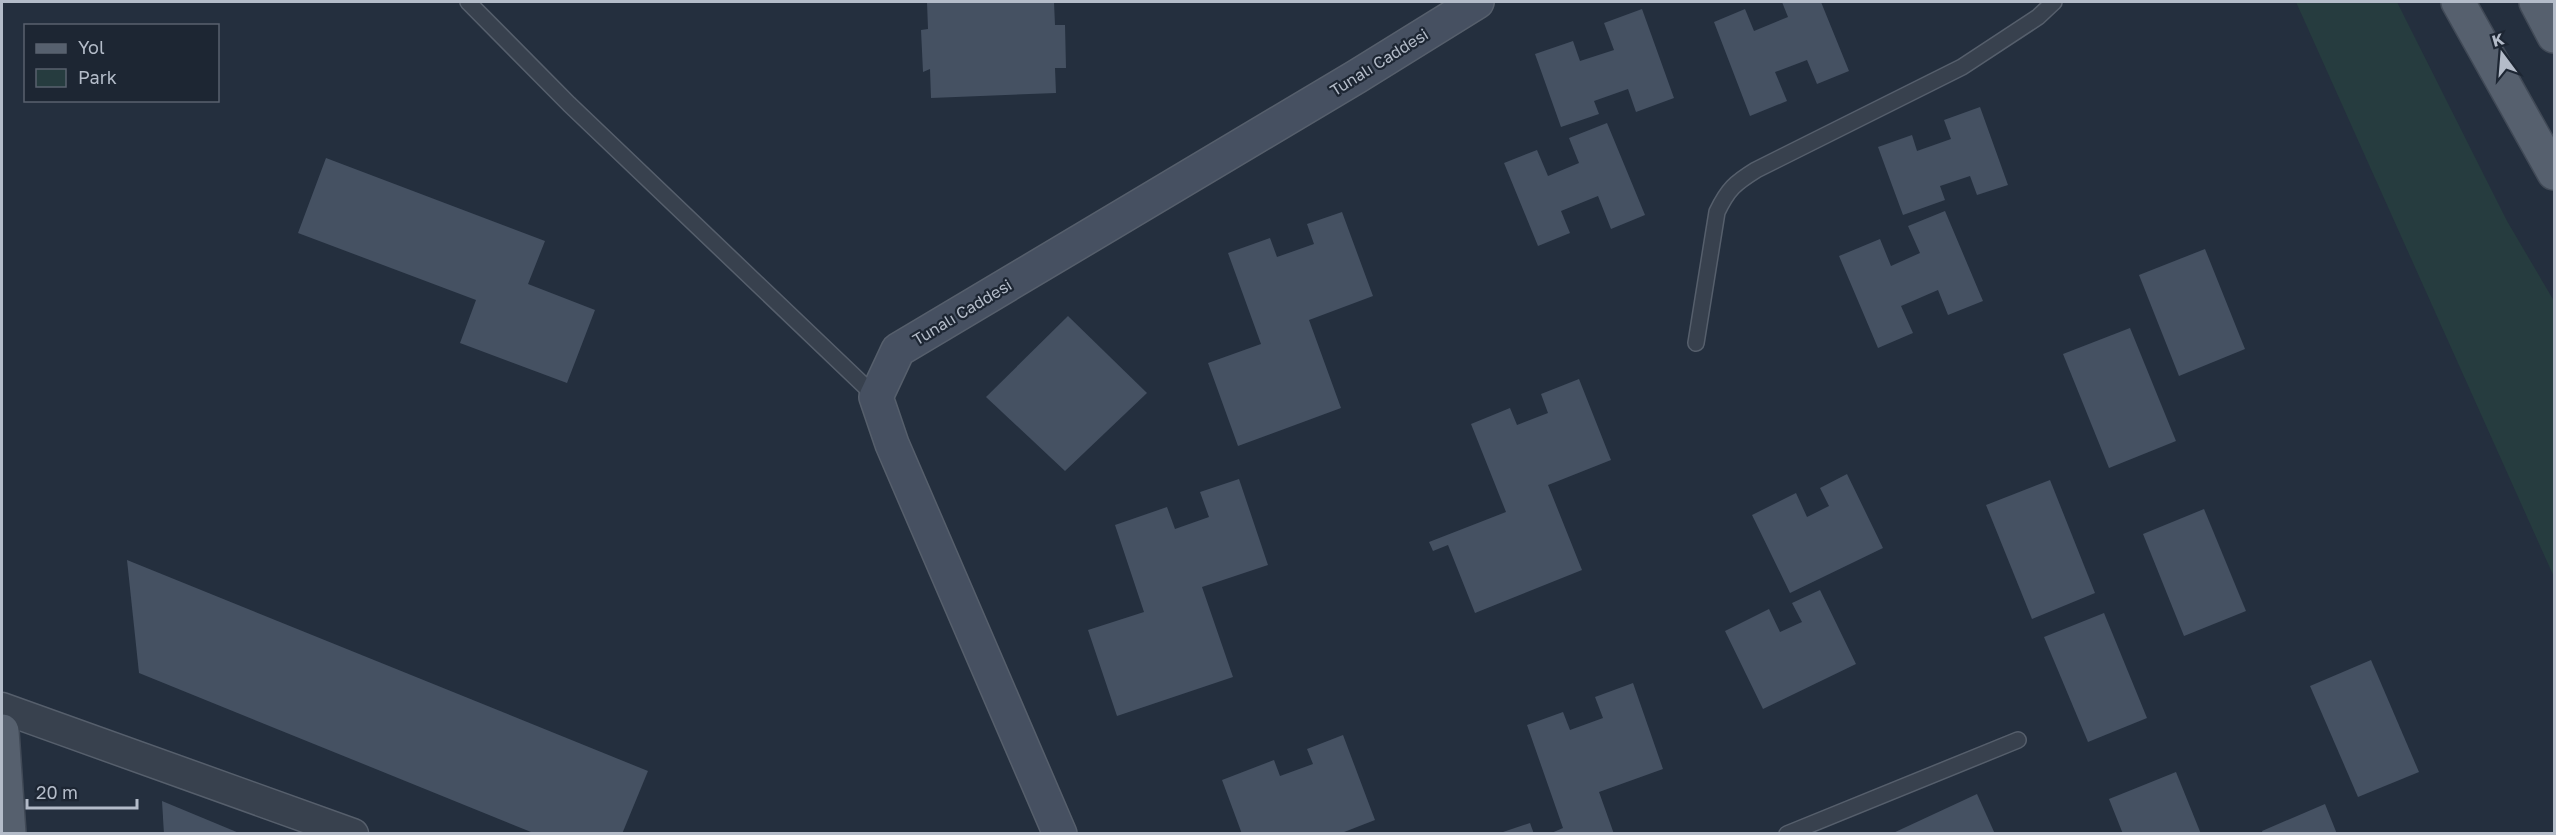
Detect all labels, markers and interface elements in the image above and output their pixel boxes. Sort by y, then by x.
legend [24,24,219,102]
street label: Tunalı Caddesi [1326,24,1432,100]
north arrow [2472,24,2532,84]
text: K [2490,28,2507,51]
text: Yol [78,36,105,58]
text: Park [78,66,117,88]
street label: Tunalı Caddesi [909,275,1015,349]
scale bar [27,772,136,810]
text: 20 m [36,781,78,803]

